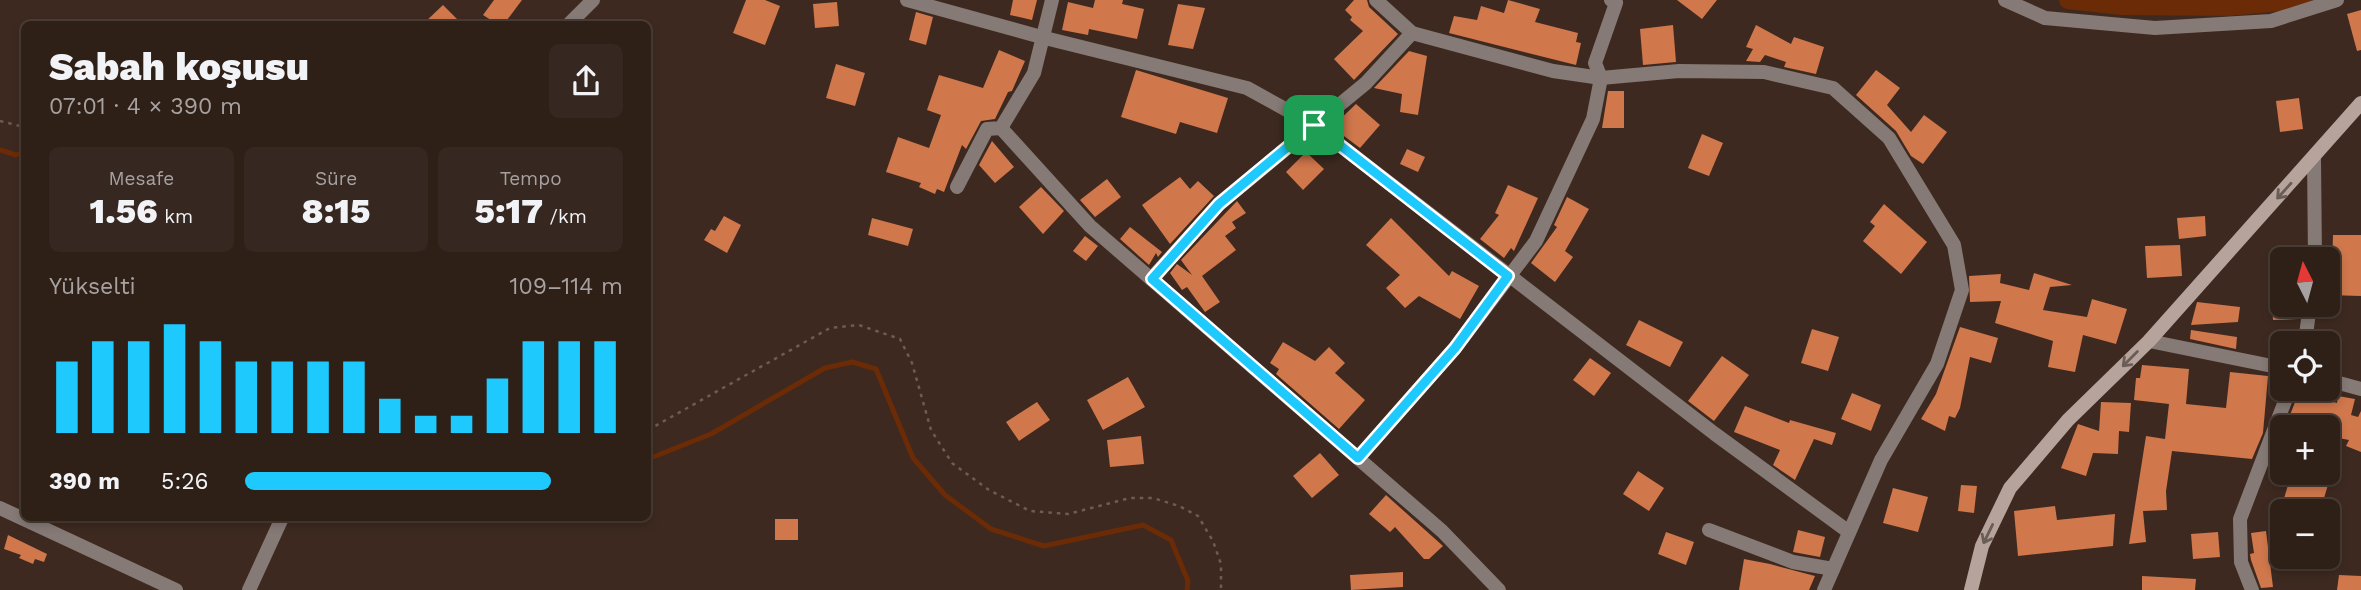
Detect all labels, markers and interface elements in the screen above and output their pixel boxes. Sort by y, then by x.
button: share [549,44,623,118]
text: Sabah koşusu [49,45,309,89]
text: 07:01 · 4 × 390 m [49,93,242,120]
pin [1284,95,1344,155]
icon: arrive [1295,106,1333,144]
text: Mesafe [108,167,174,190]
text: Süre [315,167,357,190]
text: Tempo [500,167,562,190]
one-way arrow [2276,182,2292,200]
text: 1.56 [90,190,158,232]
text: 8:15 [302,190,370,232]
text: 5:17 [475,190,543,232]
text: km [158,205,193,228]
text: /km [543,205,587,228]
north arrow [2270,247,2340,317]
map controls [2270,247,2340,569]
text: Yükselti [49,273,136,300]
text: 109–114 m [509,273,623,300]
button: locate [2270,331,2340,401]
one-way arrow [2122,350,2139,367]
button: + [2270,415,2340,485]
text: 390 m [49,468,120,495]
text: 5:26 [161,468,209,495]
button: − [2270,499,2340,569]
one-way arrow [1981,523,1994,544]

